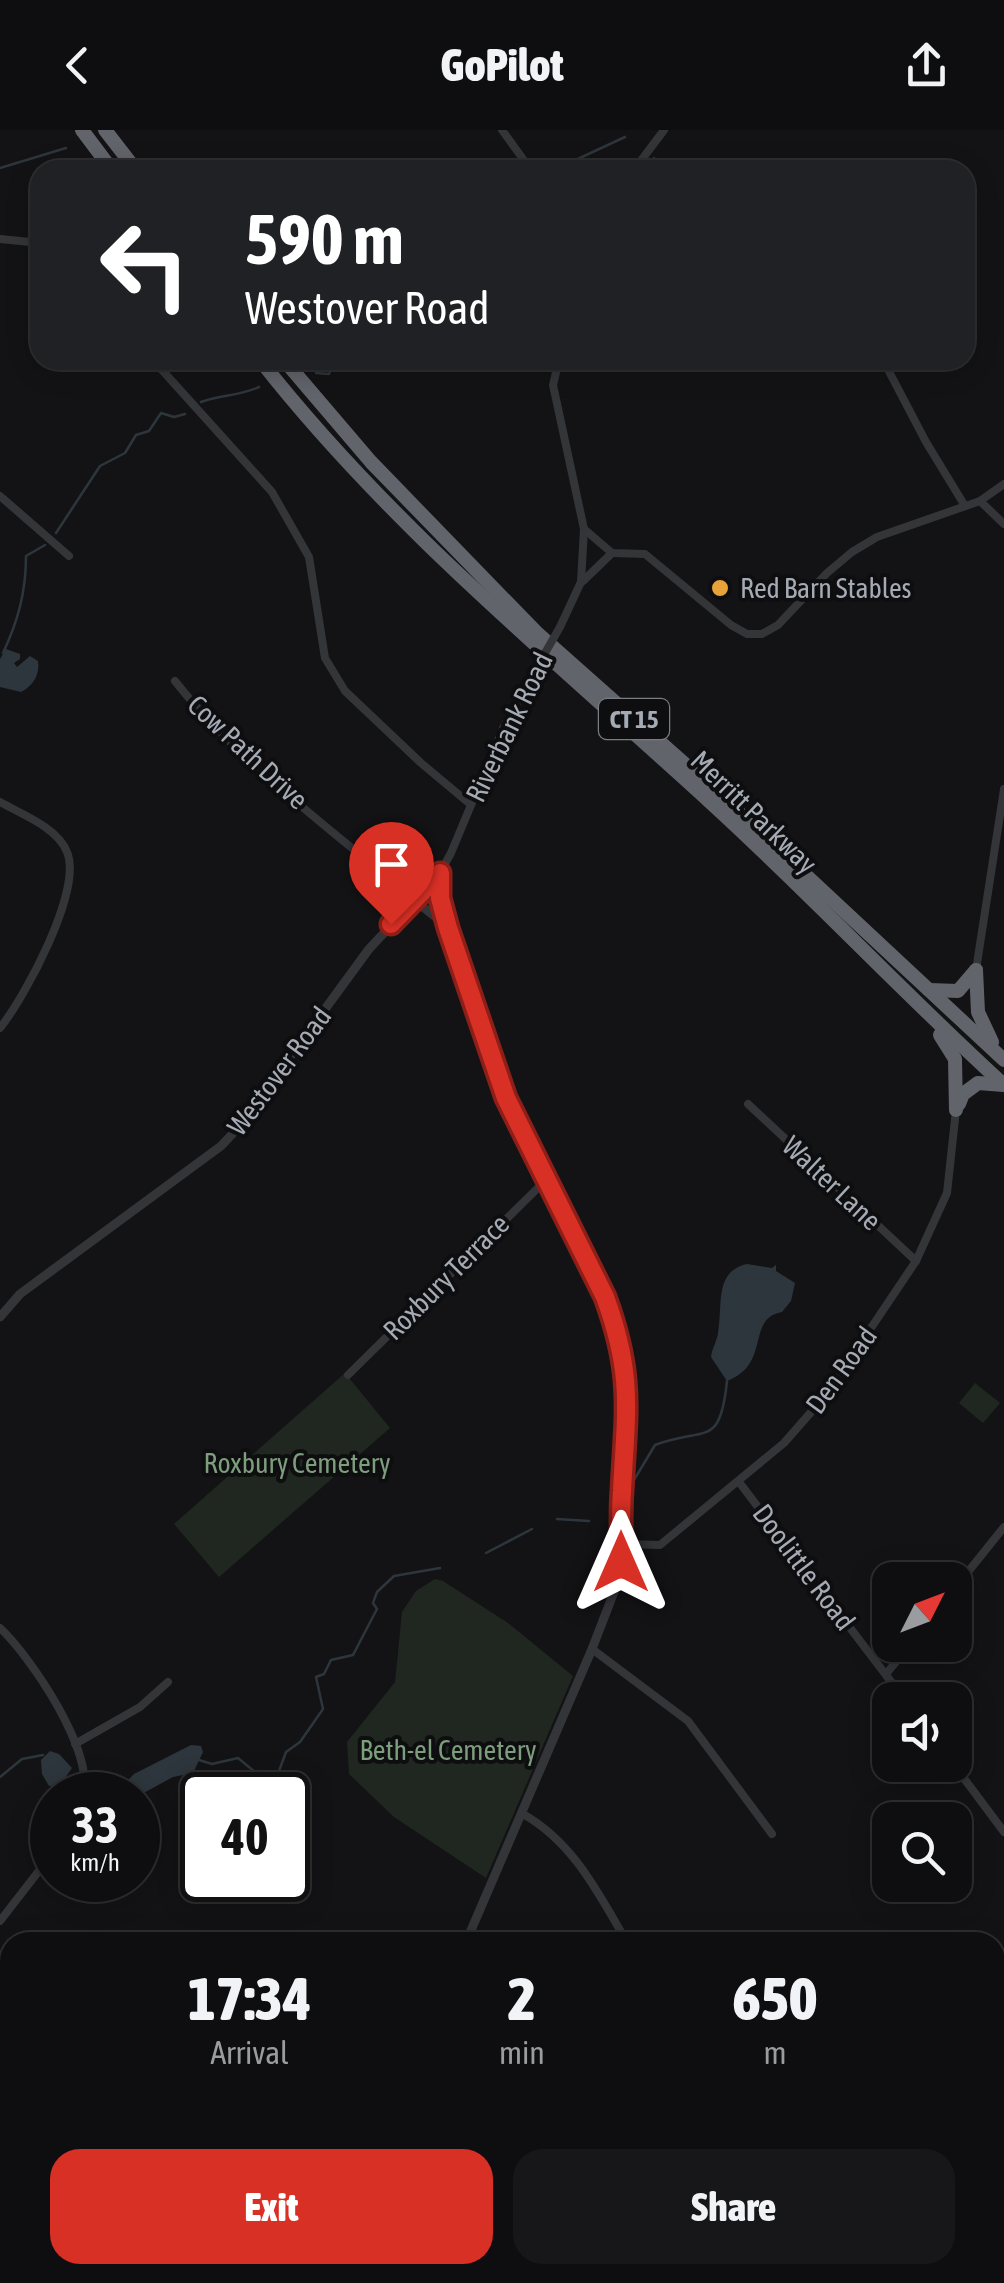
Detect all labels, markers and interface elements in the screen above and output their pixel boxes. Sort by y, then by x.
icon: back [50,38,105,93]
icon: share [899,38,954,93]
text: GoPilot [441,39,563,91]
text: 590 m [245,199,404,279]
icon: left [80,200,210,330]
text: Westover Road [245,282,490,334]
place label: Red Barn Stables [740,572,912,604]
marker: Red Barn Stables [709,577,731,599]
street label: Riverbank Road [459,647,559,807]
street label: Cow Path Drive [181,688,315,816]
road number: CT 15 [599,699,669,739]
street label: Merritt Parkway [685,744,823,880]
pin [349,822,434,925]
icon: arrive [364,837,419,892]
street label: Westover Road [220,1001,338,1141]
street label: Walter Lane [776,1129,888,1237]
street label: Roxbury Terrace [377,1208,515,1346]
street label: Den Road [799,1320,883,1420]
park label: Roxbury Cemetery [203,1447,391,1479]
street label: Doolittle Road [746,1498,862,1636]
position arrow [569,1510,673,1614]
north arrow [872,1562,972,1662]
map controls [872,1562,972,1902]
button: sound [872,1682,972,1782]
park label: Beth-el Cemetery [359,1734,537,1766]
speed limit sign: 40 [180,1772,310,1902]
text: 33 [71,1796,118,1854]
button: search [872,1802,972,1902]
text: km/h [70,1848,120,1876]
text: 17:34 [188,1964,311,2033]
text: 2 [508,1964,536,2033]
text: 650 [733,1964,817,2033]
text: Arrival [210,2034,289,2071]
text: min [499,2034,545,2071]
text: m [763,2034,786,2071]
button: Exit [50,2149,493,2264]
button: Share [513,2149,955,2264]

